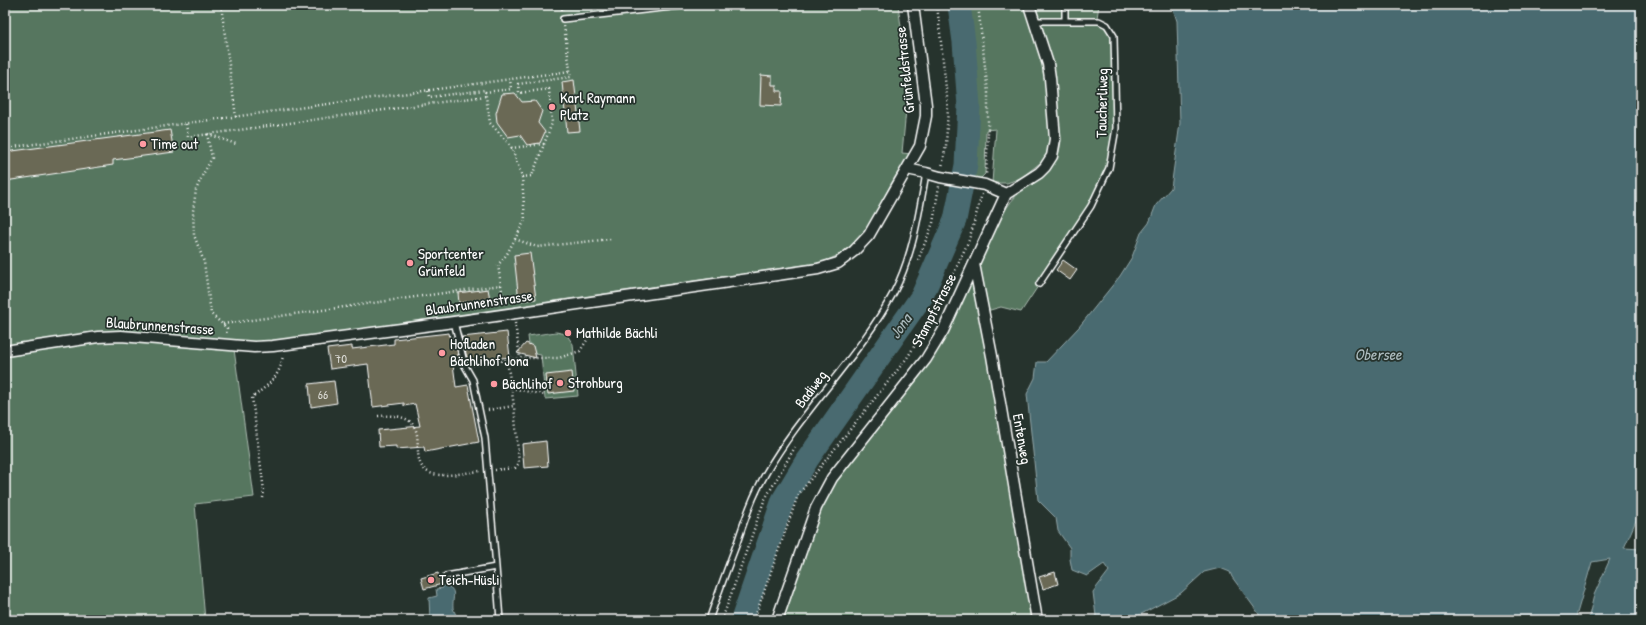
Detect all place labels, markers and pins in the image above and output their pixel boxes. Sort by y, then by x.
place label: Karl Raymann Platz [560,87,636,125]
marker: Karl Raymann Platz [547,102,557,112]
place label: Time out [151,133,199,154]
marker: Time out [138,139,148,149]
place label: Sportcenter Grünfeld [418,243,484,281]
marker: Sportcenter Grünfeld [405,258,415,268]
place label: Mathilde Bächli [576,322,658,343]
marker: Mathilde Bächli [563,328,573,338]
place label: Hofladen Bächlihof Jona [450,333,529,371]
marker: Hofladen Bächlihof Jona [437,348,447,358]
place label: Strohburg [568,372,623,393]
place label: Bächlihof [502,373,553,394]
marker: Strohburg [555,378,565,388]
marker: Bächlihof [489,379,499,389]
place label: Teich-Hüsli [439,569,500,590]
marker: Teich-Hüsli [426,575,436,585]

